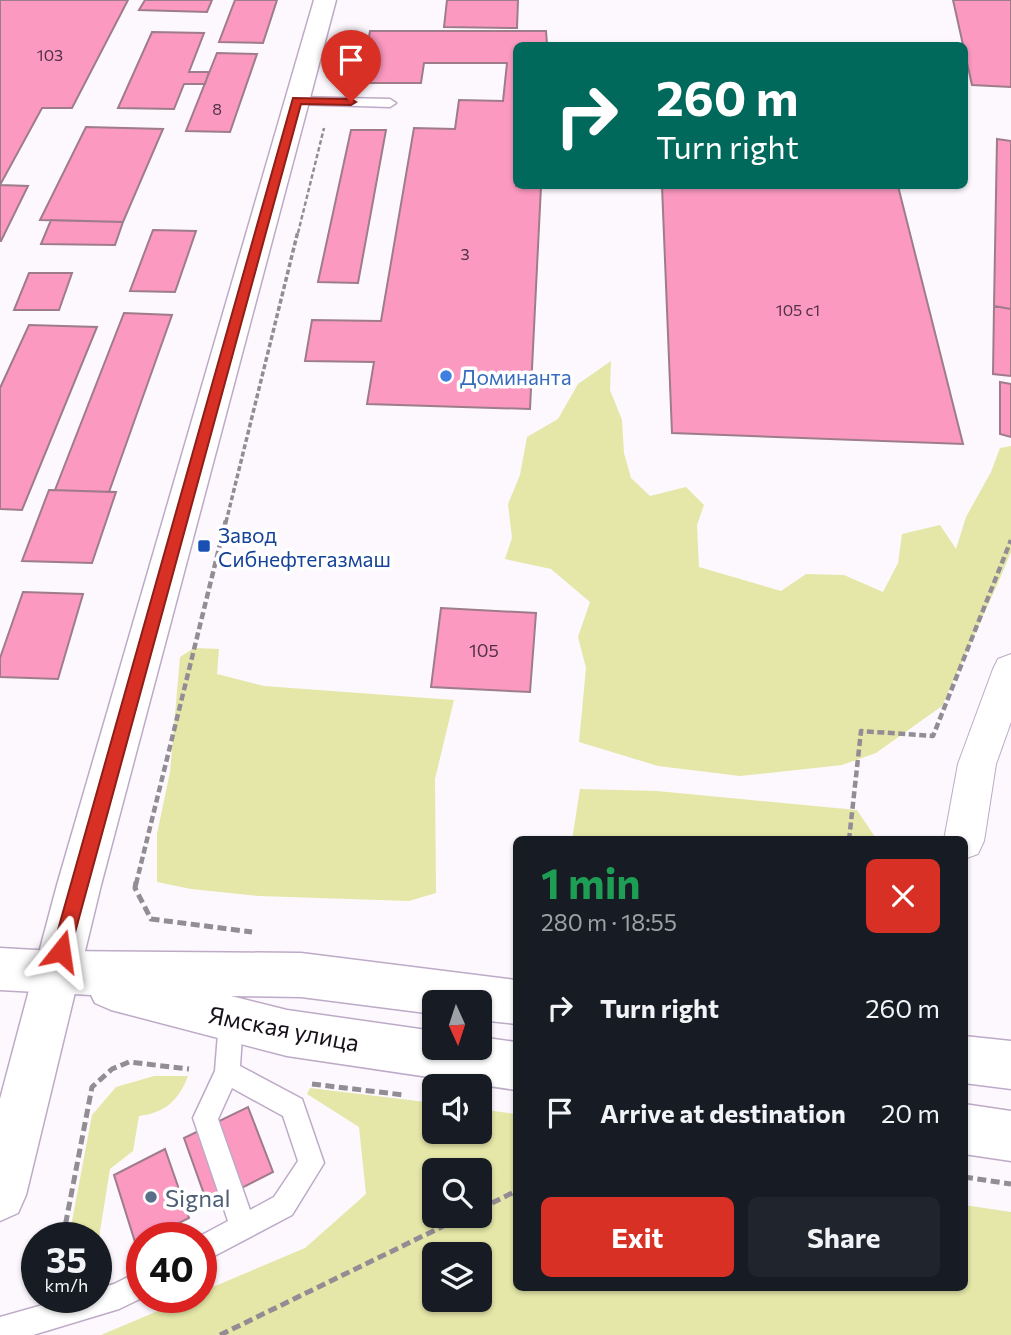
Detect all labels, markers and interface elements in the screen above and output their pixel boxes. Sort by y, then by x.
pin [321,30,381,102]
icon: arrive [332,41,370,79]
house number: 103 [37,45,63,64]
text: 260 m [656,66,798,126]
icon: right [541,70,632,161]
house number: 8 [212,99,222,118]
text: Turn right [656,126,799,166]
house number: 3 [460,244,470,263]
house number: 105 c1 [776,300,820,319]
place label: Доминанта [460,364,572,389]
marker: Доминанта [438,368,454,384]
place label: Завод Сибнефтегазмаш [218,522,391,571]
marker: Завод Сибнефтегазмаш [196,538,212,554]
house number: 105 [469,639,499,661]
text: 1 min [541,856,641,908]
button: close [866,859,940,933]
text: 280 m · 18:55 [541,908,677,936]
position arrow [24,914,98,988]
icon: right [541,989,579,1027]
north arrow [422,990,492,1060]
map controls [422,990,492,1312]
text: Turn right [600,992,719,1023]
text: 260 m [865,992,940,1023]
street label: Ямская улица [206,999,362,1057]
button: sound [422,1074,492,1144]
icon: arrive [541,1094,579,1132]
text: Arrive at destination [600,1097,846,1128]
text: 20 m [881,1097,940,1128]
button: search [422,1158,492,1228]
place label: Signal [165,1183,231,1212]
marker: Signal [143,1189,159,1205]
button: Exit [541,1197,734,1277]
button: Share [748,1197,940,1277]
speed limit sign: 40 [126,1222,217,1313]
text: 35 [46,1237,87,1280]
button: layers [422,1242,492,1312]
text: km/h [45,1274,88,1296]

